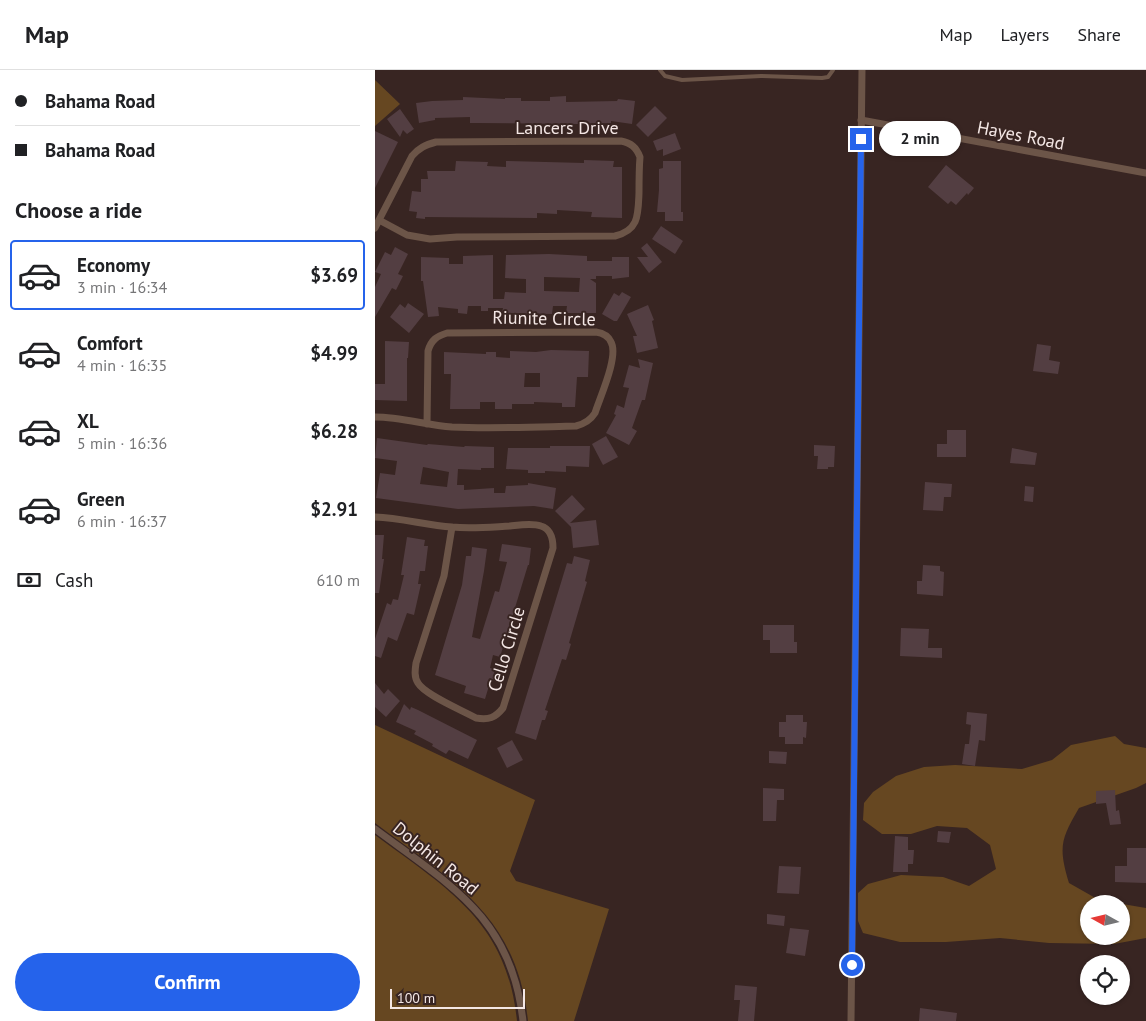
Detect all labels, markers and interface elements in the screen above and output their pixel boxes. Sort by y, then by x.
text: Map [25,19,69,50]
text: Map [940,23,972,46]
text: Layers [1000,23,1049,46]
text: Share [1077,23,1121,46]
text: Bahama Road [45,89,155,113]
street label: Hayes Road [975,115,1067,155]
street label: Lancers Drive [515,116,619,139]
callout: 2 min [879,122,961,156]
route end [850,128,872,150]
text: 2 min [900,128,940,148]
text: Bahama Road [45,138,155,162]
text: Choose a ride [15,196,142,224]
icon: car [17,253,62,298]
text: Economy [77,253,150,277]
text: $3.69 [310,263,358,287]
text: 3 min · 16:34 [77,277,167,297]
street label: Riunite Circle [492,306,596,330]
icon: car [17,331,62,376]
text: Comfort [77,331,143,355]
text: $4.99 [310,341,358,365]
text: 4 min · 16:35 [77,355,167,375]
icon: car [17,409,62,454]
text: XL [77,409,99,433]
text: $6.28 [310,419,358,443]
text: 5 min · 16:36 [77,433,167,453]
icon: car [17,487,62,532]
text: Green [77,487,125,511]
text: $2.91 [310,497,358,521]
text: 6 min · 16:37 [77,511,167,531]
icon: cash [15,566,43,594]
text: Cash [55,568,93,592]
text: 610 m [317,570,360,590]
street label: Cello Circle [482,604,530,694]
street label: Dolphin Road [388,816,484,900]
north arrow [1080,895,1130,945]
map controls [1080,895,1130,1005]
button: Confirm [15,953,360,1011]
route start [841,954,863,976]
button: locate [1080,955,1130,1005]
scale bar [390,986,525,1009]
text: 100 m [397,989,435,1007]

